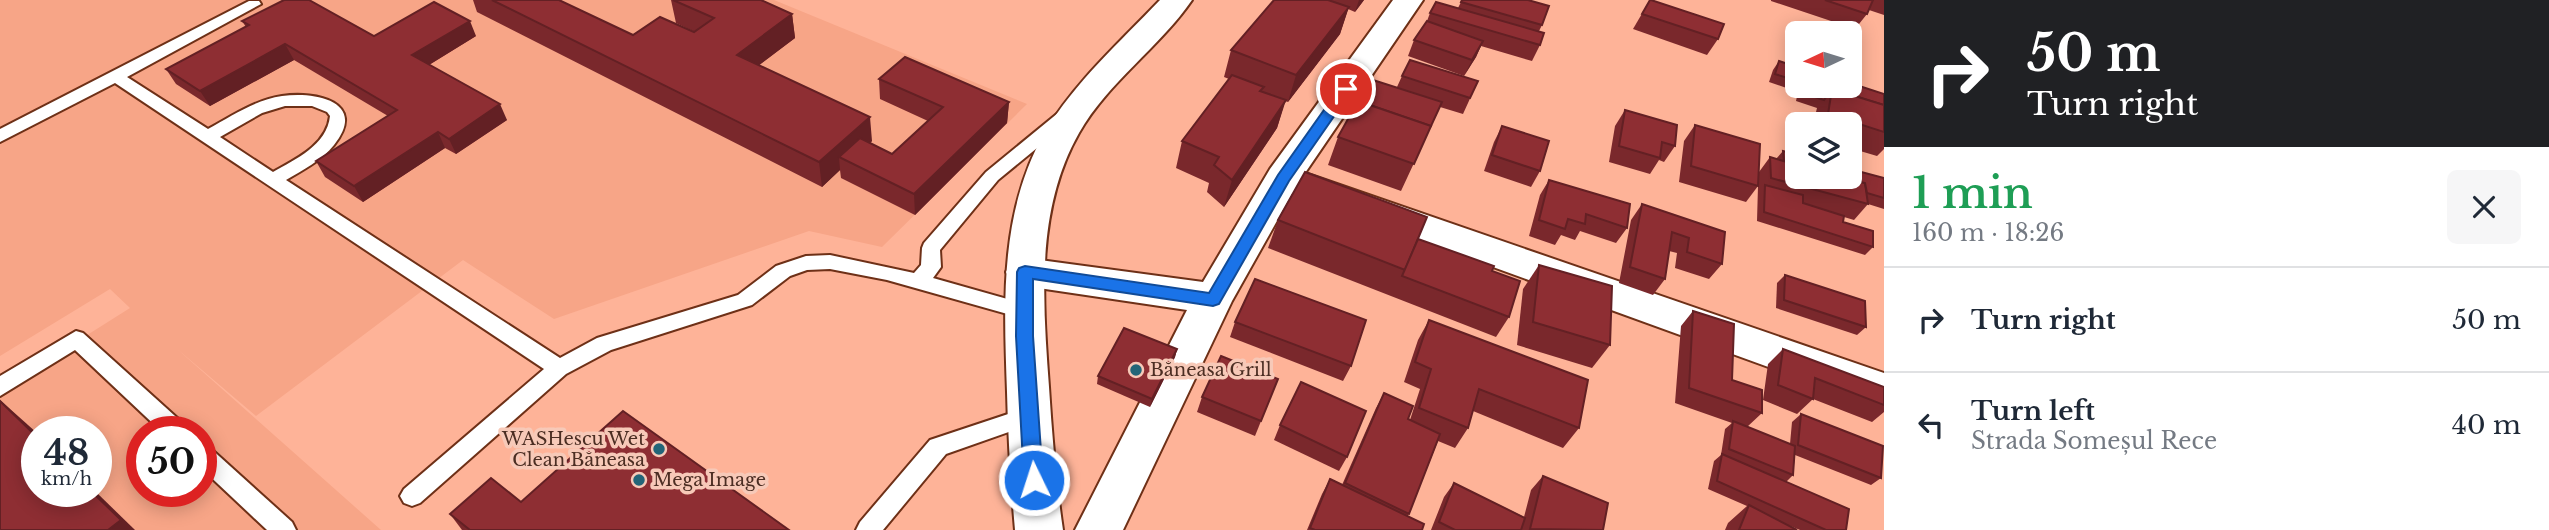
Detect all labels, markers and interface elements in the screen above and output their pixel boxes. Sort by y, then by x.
north arrow [1785,21,1862,98]
map controls [1785,21,1862,189]
text: 50 m [2027,23,2160,84]
icon: right [1912,28,2003,119]
pin [1316,59,1376,119]
icon: arrive [1327,70,1365,108]
text: Turn right [2027,84,2198,124]
button: layers [1785,112,1862,189]
text: 1 min [1912,167,2033,219]
button: close [2447,170,2521,244]
text: 160 m · 18:26 [1912,219,2064,247]
icon: right [1912,301,1950,339]
text: Turn right [1971,304,2116,336]
text: 50 m [2452,304,2521,336]
place label: Băneasa Grill [1150,359,1272,381]
marker: Băneasa Grill [1128,362,1144,378]
text: Turn left [1971,395,2095,427]
icon: left [1912,406,1950,444]
text: 40 m [2452,409,2521,441]
speed limit sign: 50 [126,416,217,507]
text: Strada Someșul Rece [1971,427,2217,455]
place label: WASHescu Wet Clean Băneasa [501,428,645,471]
text: 48 [44,431,89,474]
marker: WASHescu Wet Clean Băneasa [651,441,667,457]
position arrow [997,443,1071,517]
text: km/h [41,468,92,490]
place label: Mega Image [653,469,766,491]
marker: Mega Image [631,472,647,488]

